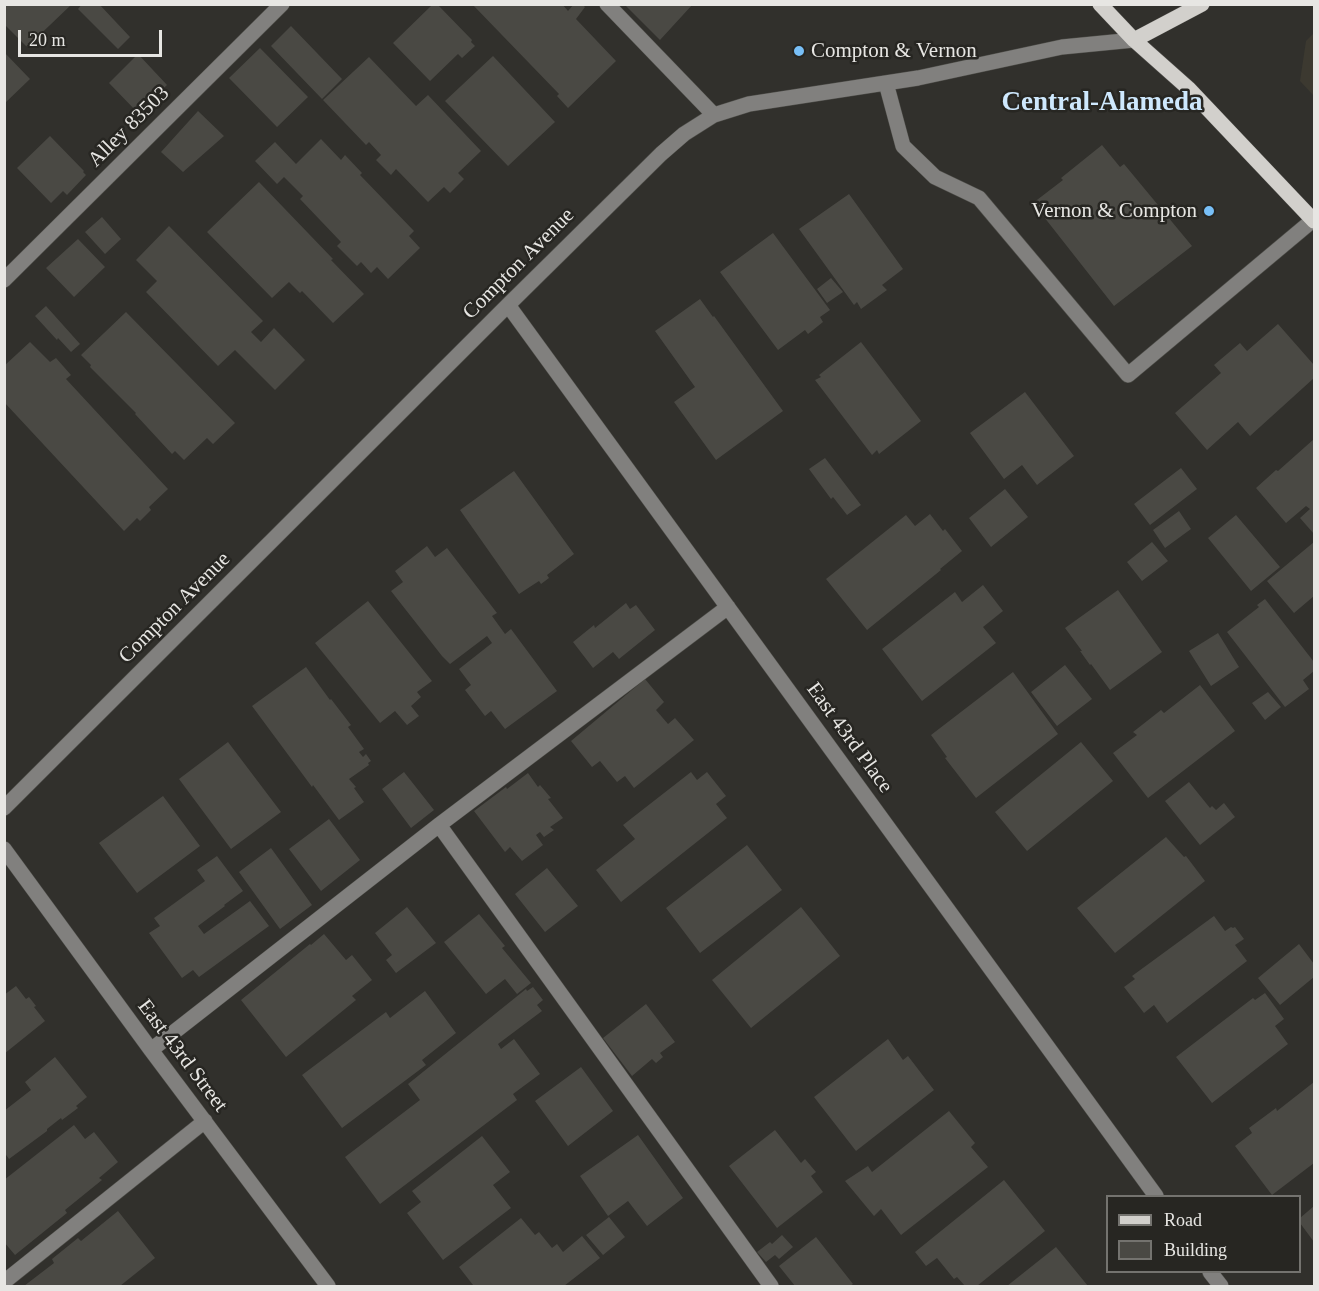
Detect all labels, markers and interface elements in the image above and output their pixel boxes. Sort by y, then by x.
scale bar [21,18,165,56]
text: 20 m [29,30,66,50]
place label: Compton & Vernon [811,38,977,64]
marker: Compton & Vernon [792,44,806,58]
street label: Alley 83503 [83,81,175,173]
district label: Central-Alameda [1002,87,1202,119]
place label: Vernon & Compton [1031,198,1197,224]
street label: Compton Avenue [458,203,580,325]
marker: Vernon & Compton [1202,204,1216,218]
street label: Compton Avenue [114,547,236,669]
street label: East 43rd Place [800,678,898,798]
street label: East 43rd Street [132,995,232,1117]
legend [1106,1195,1301,1273]
text: Road [1164,1210,1202,1230]
text: Building [1164,1240,1227,1260]

